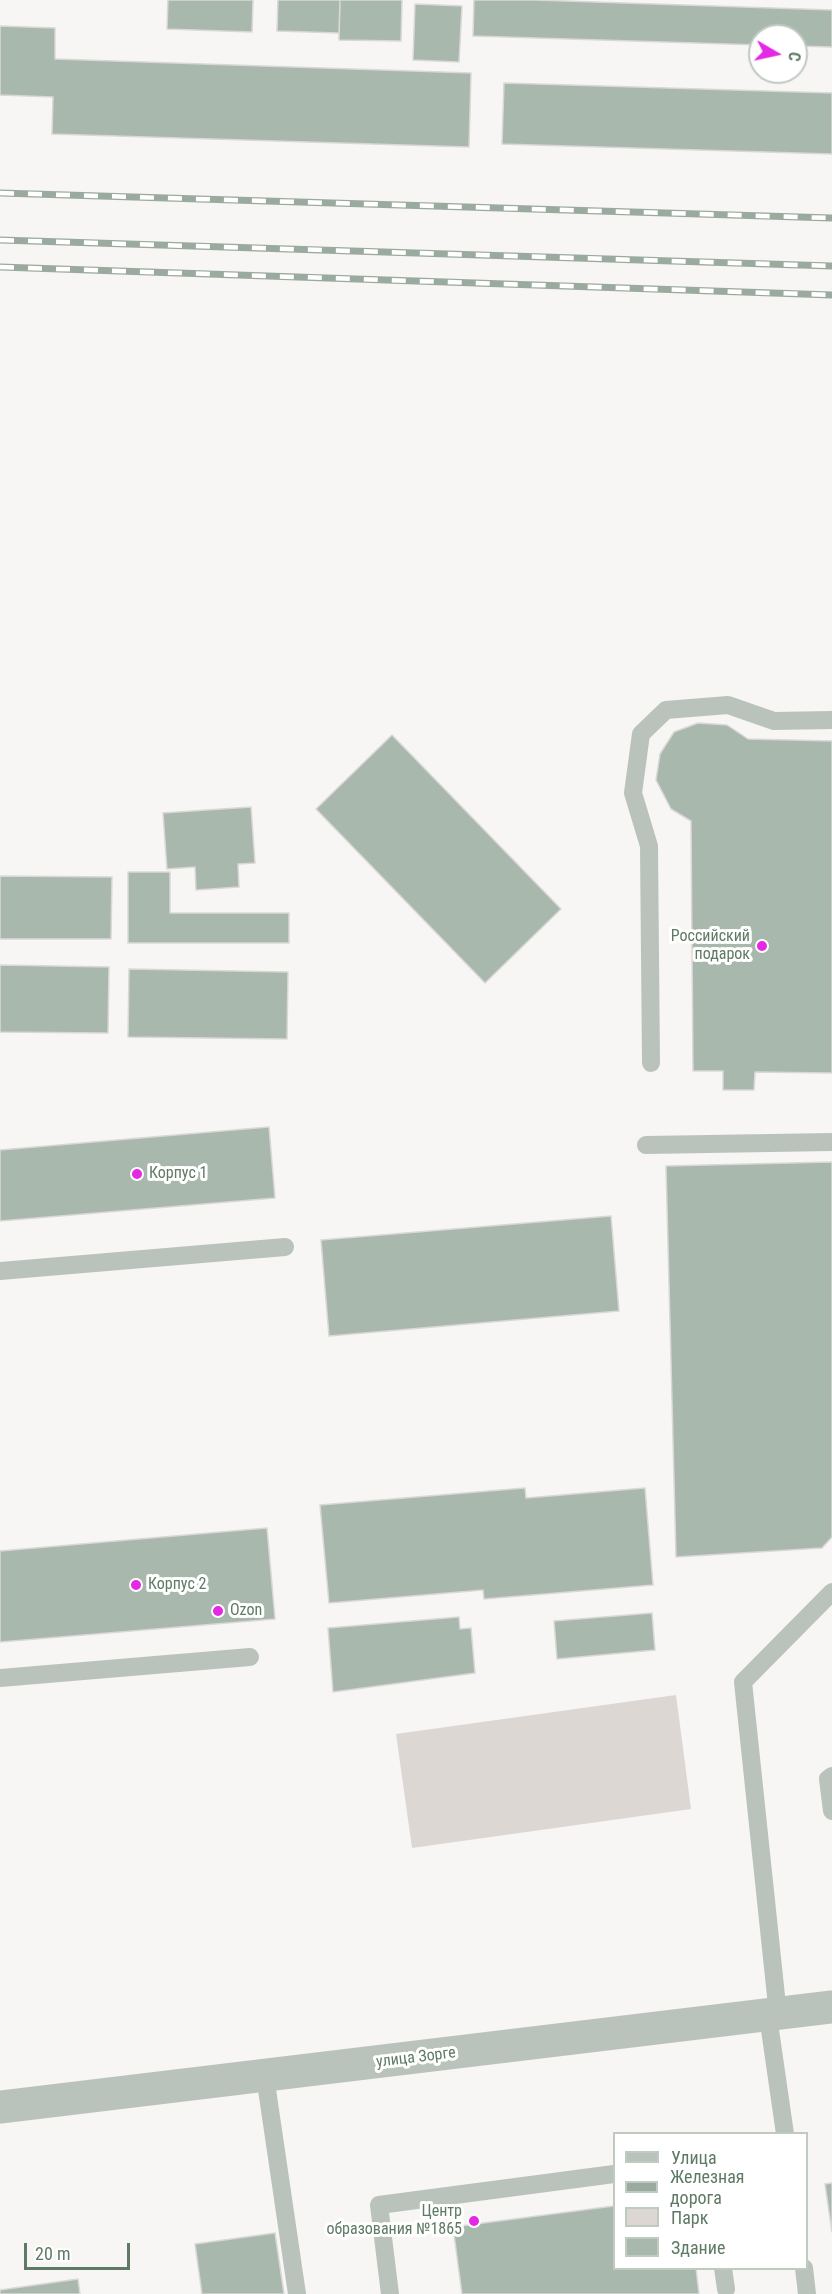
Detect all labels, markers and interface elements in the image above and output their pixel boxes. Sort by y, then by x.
north arrow [748,24,808,84]
text: С [784,51,804,63]
place label: Российский подарок [671,927,750,965]
marker: Российский подарок [755,939,769,953]
place label: Корпус 1 [149,1164,207,1184]
marker: Корпус 1 [130,1167,144,1181]
place label: Корпус 2 [148,1575,206,1595]
marker: Корпус 2 [129,1578,143,1592]
place label: Ozon [230,1601,262,1621]
marker: Ozon [211,1604,225,1618]
street label: улица Зорге [375,2044,457,2072]
legend [613,2132,808,2270]
text: Улица [671,2147,717,2168]
text: Железная дорога [670,2166,745,2208]
place label: Центр образования №1865 [326,2202,462,2240]
text: Парк [671,2207,708,2228]
marker: Центр образования №1865 [467,2214,481,2228]
scale bar [27,2231,134,2269]
text: Здание [671,2237,725,2258]
text: 20 m [35,2243,70,2264]

